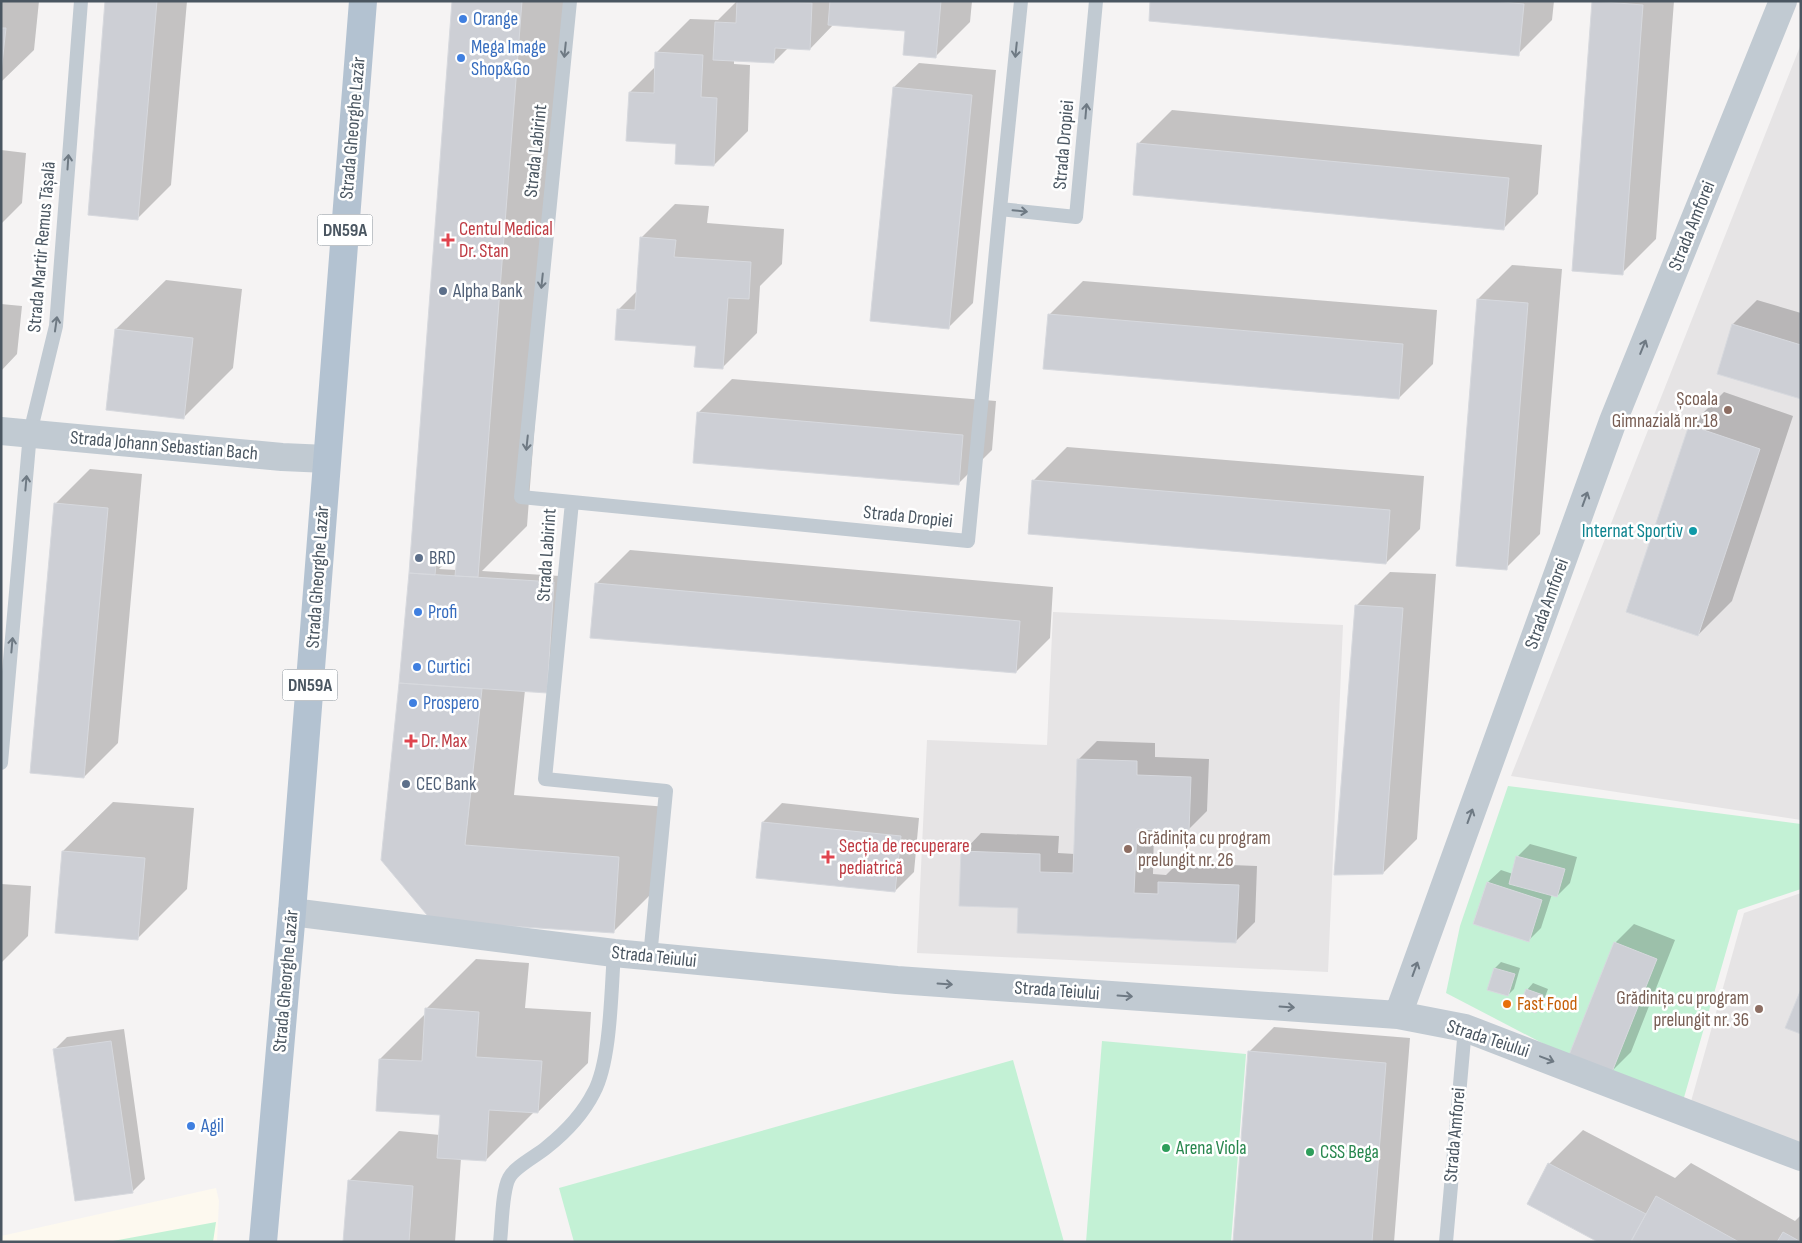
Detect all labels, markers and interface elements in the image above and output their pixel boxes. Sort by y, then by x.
place label: Orange [473,8,518,31]
marker: Orange [457,13,469,25]
place label: Mega Image Shop&Go [471,36,546,81]
one-way arrow [560,41,570,57]
one-way arrow [1011,41,1021,57]
marker: Mega Image Shop&Go [455,52,467,64]
street label: Strada Gheorghe Lazăr [335,55,371,200]
street label: Strada Dropiei [1049,99,1079,191]
street label: Strada Labirint [520,103,552,199]
one-way arrow [1081,103,1091,119]
one-way arrow [64,154,73,170]
street label: Strada Martir Remus Tășală [23,161,61,333]
street label: Strada Amforei [1664,178,1720,274]
one-way arrow [1012,206,1028,216]
road number: DN59A [318,214,372,246]
place label: Centul Medical Dr. Stan [459,218,553,263]
marker: Centul Medical Dr. Stan [441,233,455,247]
one-way arrow [538,273,547,289]
place label: Alpha Bank [452,280,523,303]
marker: Alpha Bank [437,285,449,297]
one-way arrow [51,316,61,332]
one-way arrow [1639,340,1648,355]
place label: Școala Gimnazială nr. 18 [1612,388,1718,433]
marker: Școala Gimnazială nr. 18 [1722,404,1734,416]
street label: Strada Johann Sebastian Bach [69,426,259,466]
one-way arrow [522,435,531,451]
one-way arrow [21,475,30,491]
one-way arrow [1581,491,1590,507]
street label: Strada Dropiei [862,501,954,533]
street label: Strada Gheorghe Lazăr [302,504,334,649]
street label: Strada Labirint [532,507,562,602]
place label: Internat Sportiv [1582,520,1683,543]
marker: Internat Sportiv [1687,525,1699,537]
place label: BRD [429,547,456,570]
marker: BRD [413,552,425,564]
street label: Strada Amforei [1520,556,1574,652]
place label: Profi [428,601,457,624]
marker: Profi [412,606,424,618]
one-way arrow [7,637,16,653]
place label: Curtici [427,656,470,679]
marker: Curtici [411,661,423,673]
road number: DN59A [282,670,338,700]
place label: Prospero [423,692,479,715]
marker: Prospero [407,697,419,709]
place label: Dr. Max [421,730,467,753]
marker: Dr. Max [405,735,417,747]
place label: CEC Bank [416,773,477,796]
marker: CEC Bank [400,778,412,790]
one-way arrow [1466,809,1475,824]
place label: Grădinița cu program prelungit nr. 26 [1138,827,1271,872]
place label: Secția de recuperare pediatrică [839,835,970,880]
marker: Grădinița cu program prelungit nr. 26 [1122,843,1134,855]
marker: Secția de recuperare pediatrică [821,850,835,864]
street label: Strada Gheorghe Lazăr [268,908,304,1053]
street label: Strada Teiului [610,941,698,973]
one-way arrow [1411,962,1420,977]
street label: Strada Teiului [1014,977,1100,1005]
one-way arrow [937,979,953,988]
place label: Grădinița cu program prelungit nr. 36 [1616,987,1749,1032]
one-way arrow [1117,991,1133,1001]
place label: Fast Food [1517,993,1577,1016]
marker: Fast Food [1501,998,1513,1010]
one-way arrow [1279,1002,1295,1012]
marker: Grădinița cu program prelungit nr. 36 [1753,1003,1765,1015]
street label: Strada Teiului [1444,1015,1532,1063]
one-way arrow [1539,1055,1554,1064]
street label: Strada Amforei [1439,1087,1471,1183]
place label: Agil [200,1115,224,1138]
marker: Agil [185,1120,197,1132]
place label: Arena Viola [1175,1137,1247,1160]
place label: CSS Bega [1320,1141,1379,1164]
marker: Arena Viola [1160,1142,1172,1154]
marker: CSS Bega [1304,1146,1316,1158]

